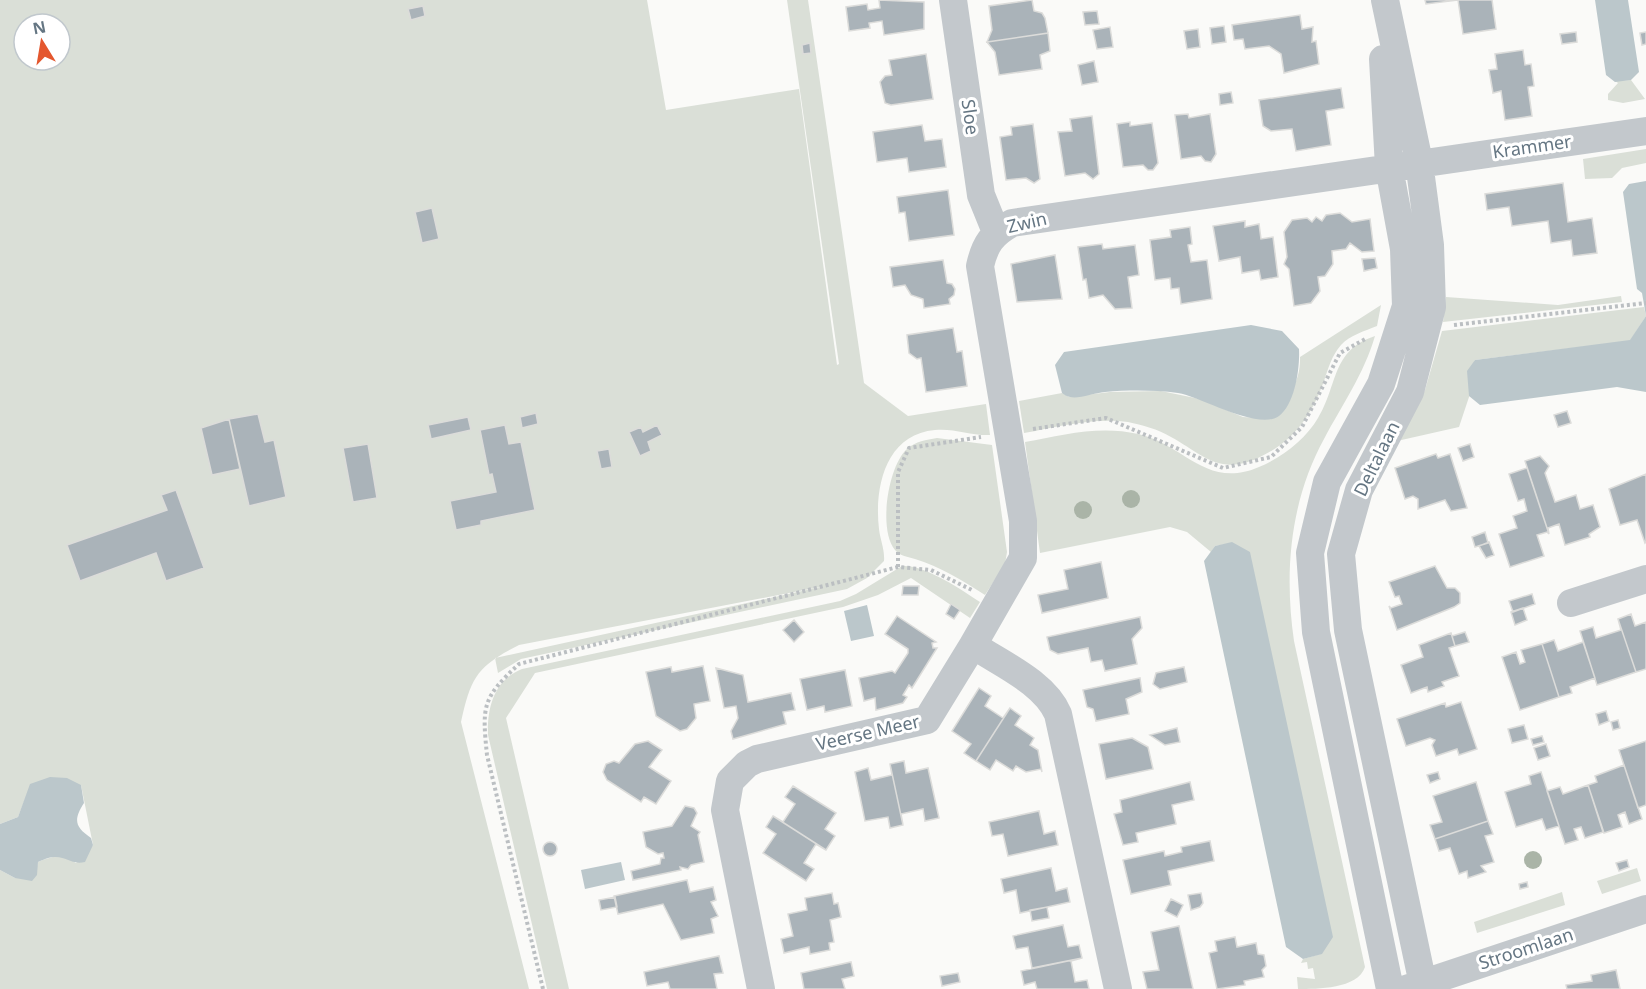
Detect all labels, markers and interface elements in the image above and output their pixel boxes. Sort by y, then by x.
north arrow [12,12,72,72]
text: N [31,15,48,39]
street label: Sloe [957,98,985,136]
street label: Krammer [1491,129,1573,163]
street label: Zwin [1004,206,1049,238]
street label: Deltalaan [1348,417,1405,500]
street label: Veerse Meer [814,708,923,756]
street label: Stroomlaan [1475,921,1576,975]

